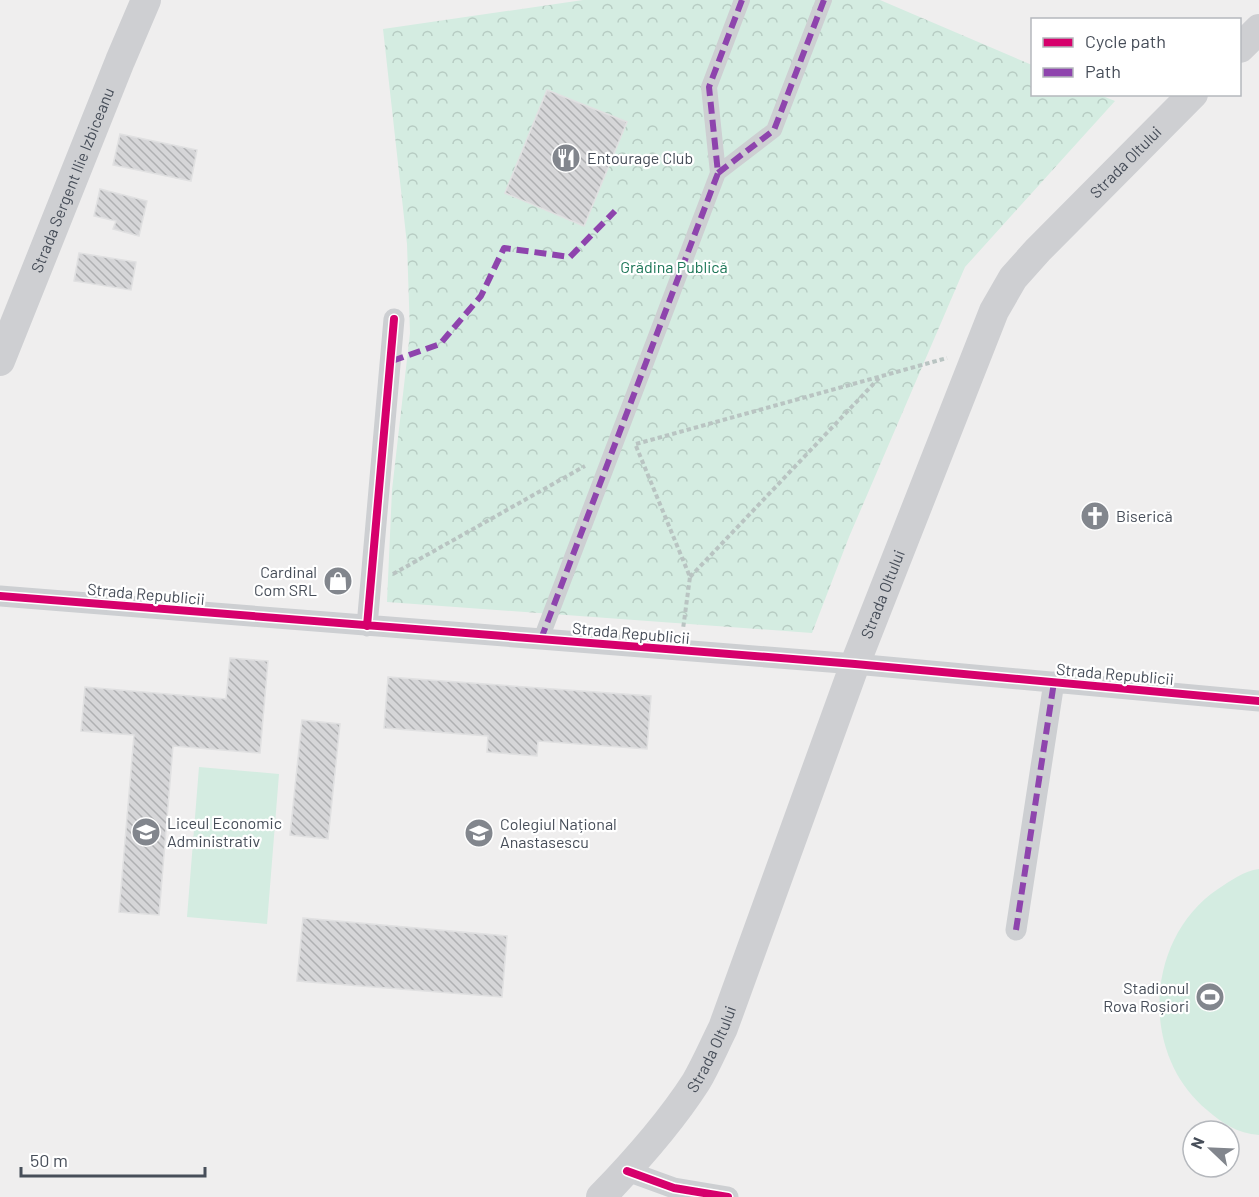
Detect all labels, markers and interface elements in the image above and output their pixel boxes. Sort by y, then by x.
legend [1031,18,1241,96]
text: Cycle path [1085,30,1166,52]
text: Path [1085,60,1121,82]
street label: Strada Sergent Ilie Izbiceanu [26,85,117,275]
street label: Strada Oltului [1085,122,1165,202]
restaurant icon: Entourage Club [550,142,582,174]
place label: Entourage Club [587,148,693,167]
park label: Grădina Publică [620,257,728,276]
church icon: Biserică [1079,500,1111,532]
place label: Biserică [1116,506,1173,525]
street label: Strada Oltului [856,547,908,641]
place label: Cardinal Com SRL [254,562,317,599]
shop icon: Cardinal Com SRL [322,565,354,597]
street label: Strada Republicii [86,579,206,608]
street label: Strada Republicii [571,618,691,647]
street label: Strada Republicii [1055,659,1175,688]
place label: Liceul Economic Administrativ [167,813,282,850]
place label: Colegiul Național Anastasescu [500,814,617,851]
school or university icon: Liceul Economic Administrativ [130,816,162,848]
school or university icon: Colegiul Național Anastasescu [463,817,495,849]
place label: Stadionul Rova Roșiori [1103,978,1189,1015]
sports icon: Stadionul Rova Roșiori [1194,981,1226,1013]
street label: Strada Oltului [682,1003,739,1096]
north arrow [1181,1119,1241,1179]
text: N [1186,1134,1208,1152]
scale bar [21,1140,206,1178]
text: 50 m [30,1149,68,1171]

